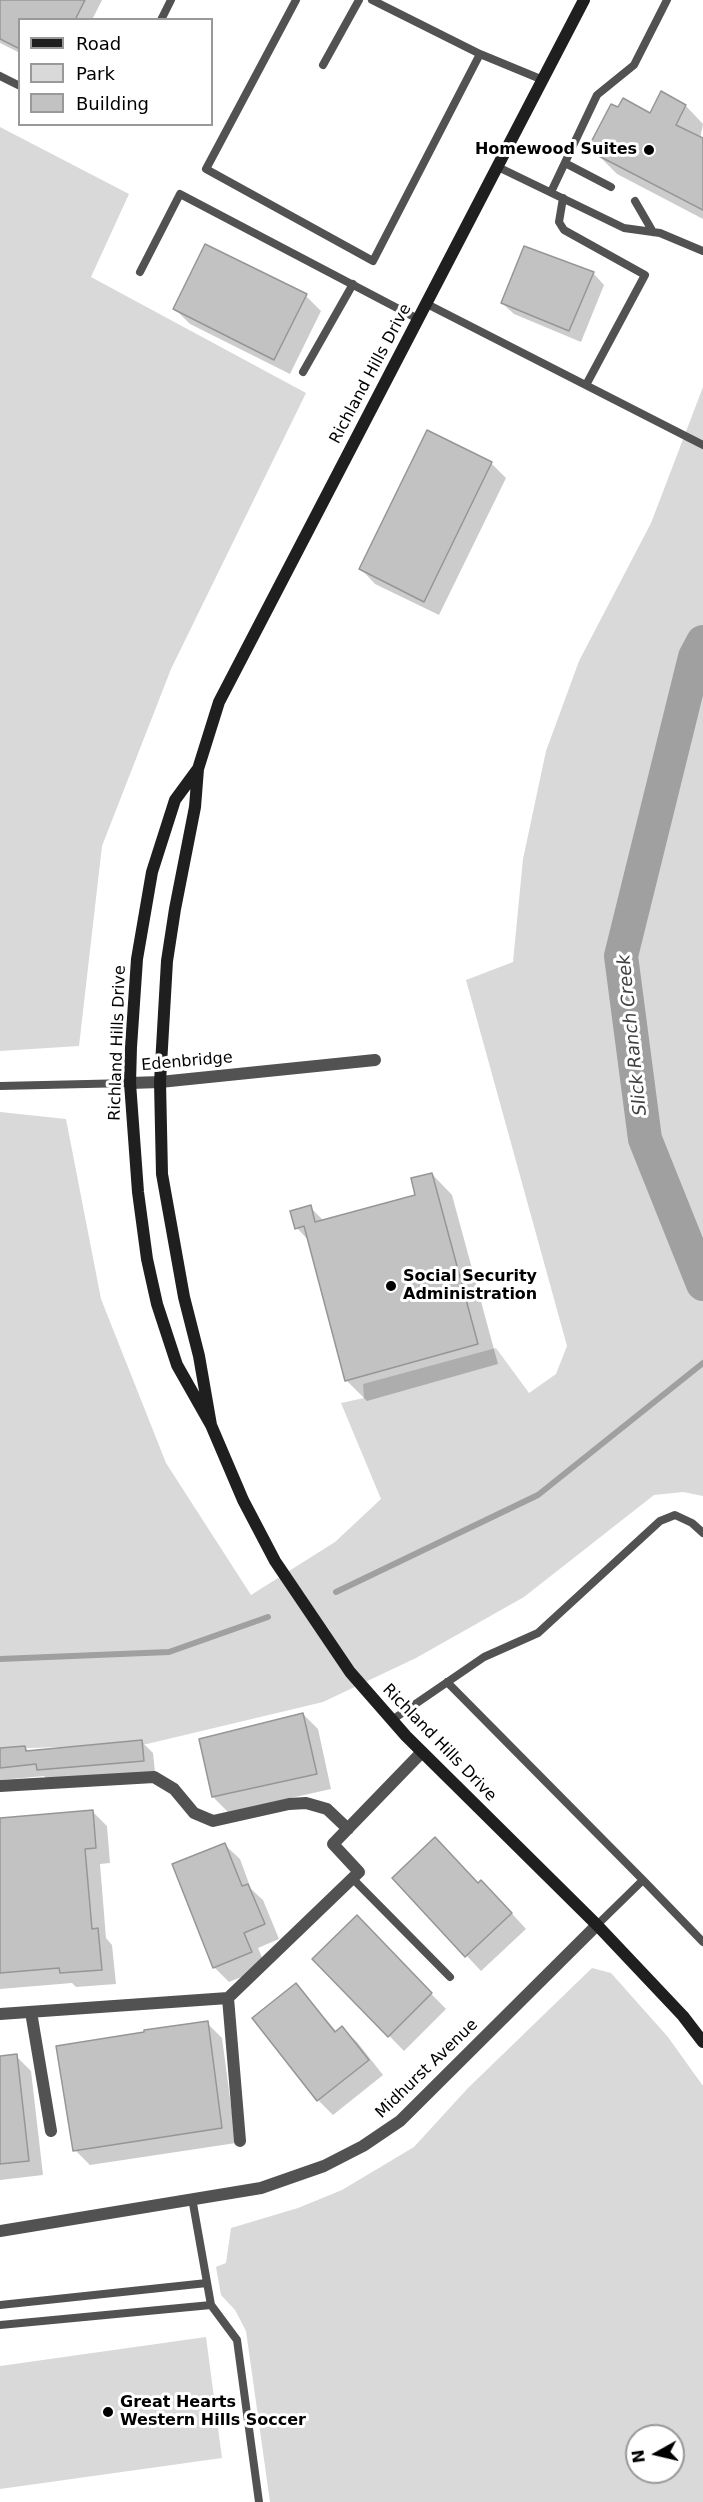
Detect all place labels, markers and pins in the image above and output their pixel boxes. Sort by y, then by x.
place label: Homewood Suites [475,140,637,160]
marker: Homewood Suites [642,143,656,157]
place label: Social Security Administration [403,1267,537,1305]
marker: Social Security Administration [384,1279,398,1293]
place label: Great Hearts Western Hills Soccer [120,2393,306,2431]
marker: Great Hearts Western Hills Soccer [101,2405,115,2419]

